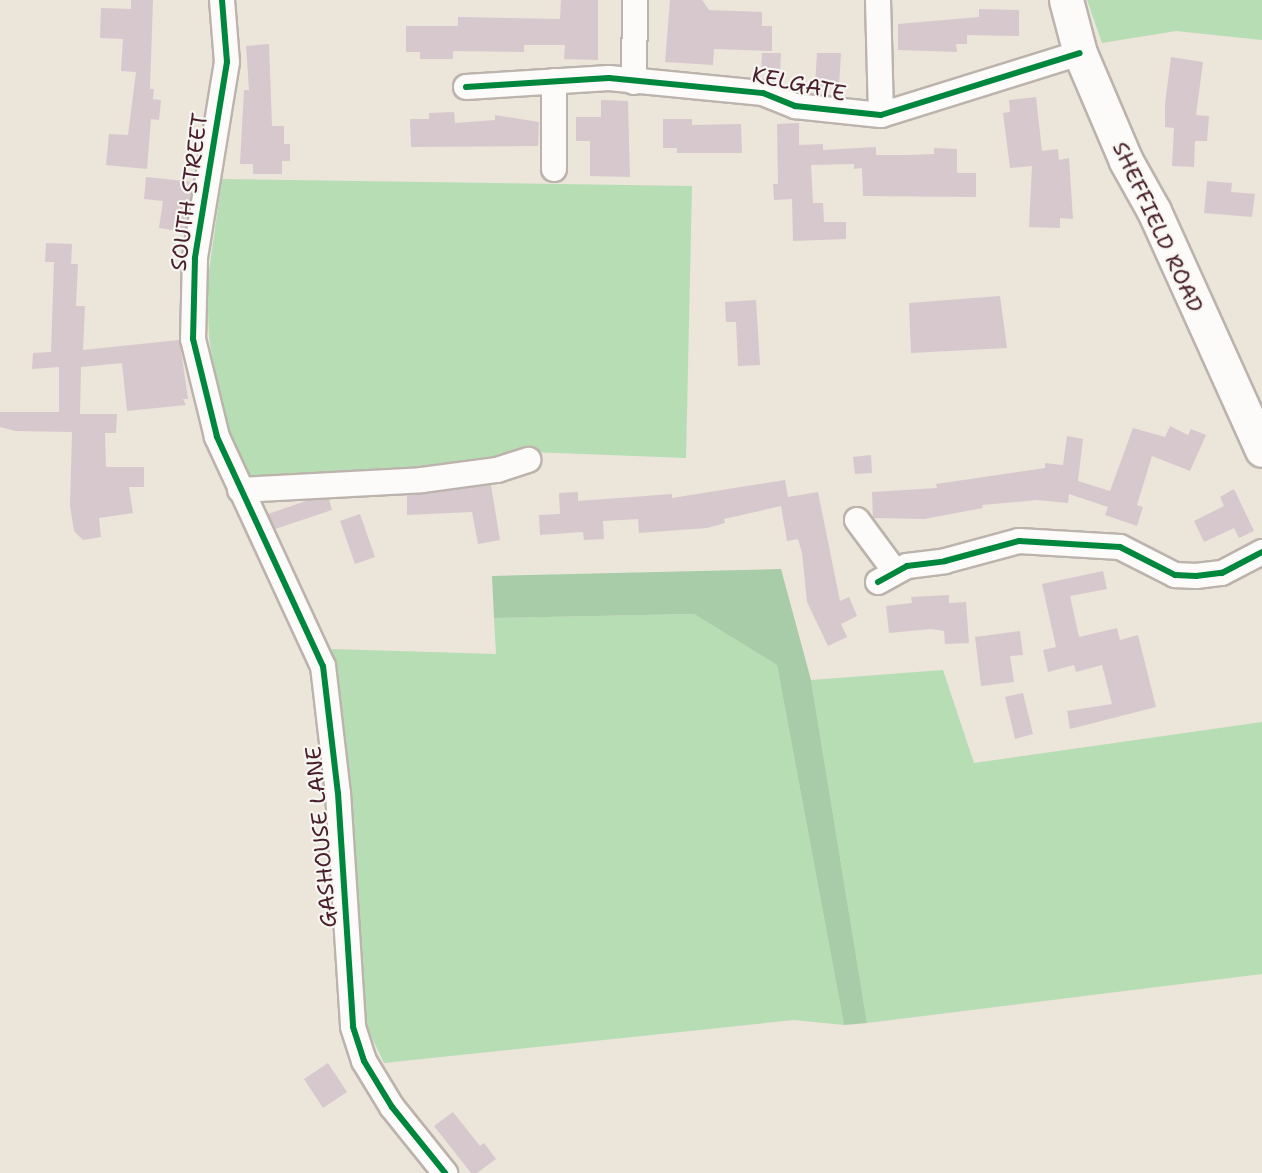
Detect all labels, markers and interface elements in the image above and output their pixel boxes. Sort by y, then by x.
street label: KELGATE [750,61,848,107]
street label: SOUTH STREET [165,111,213,273]
street label: SHEFFIELD ROAD [1107,137,1209,317]
street label: GASHOUSE LANE [300,745,342,929]

